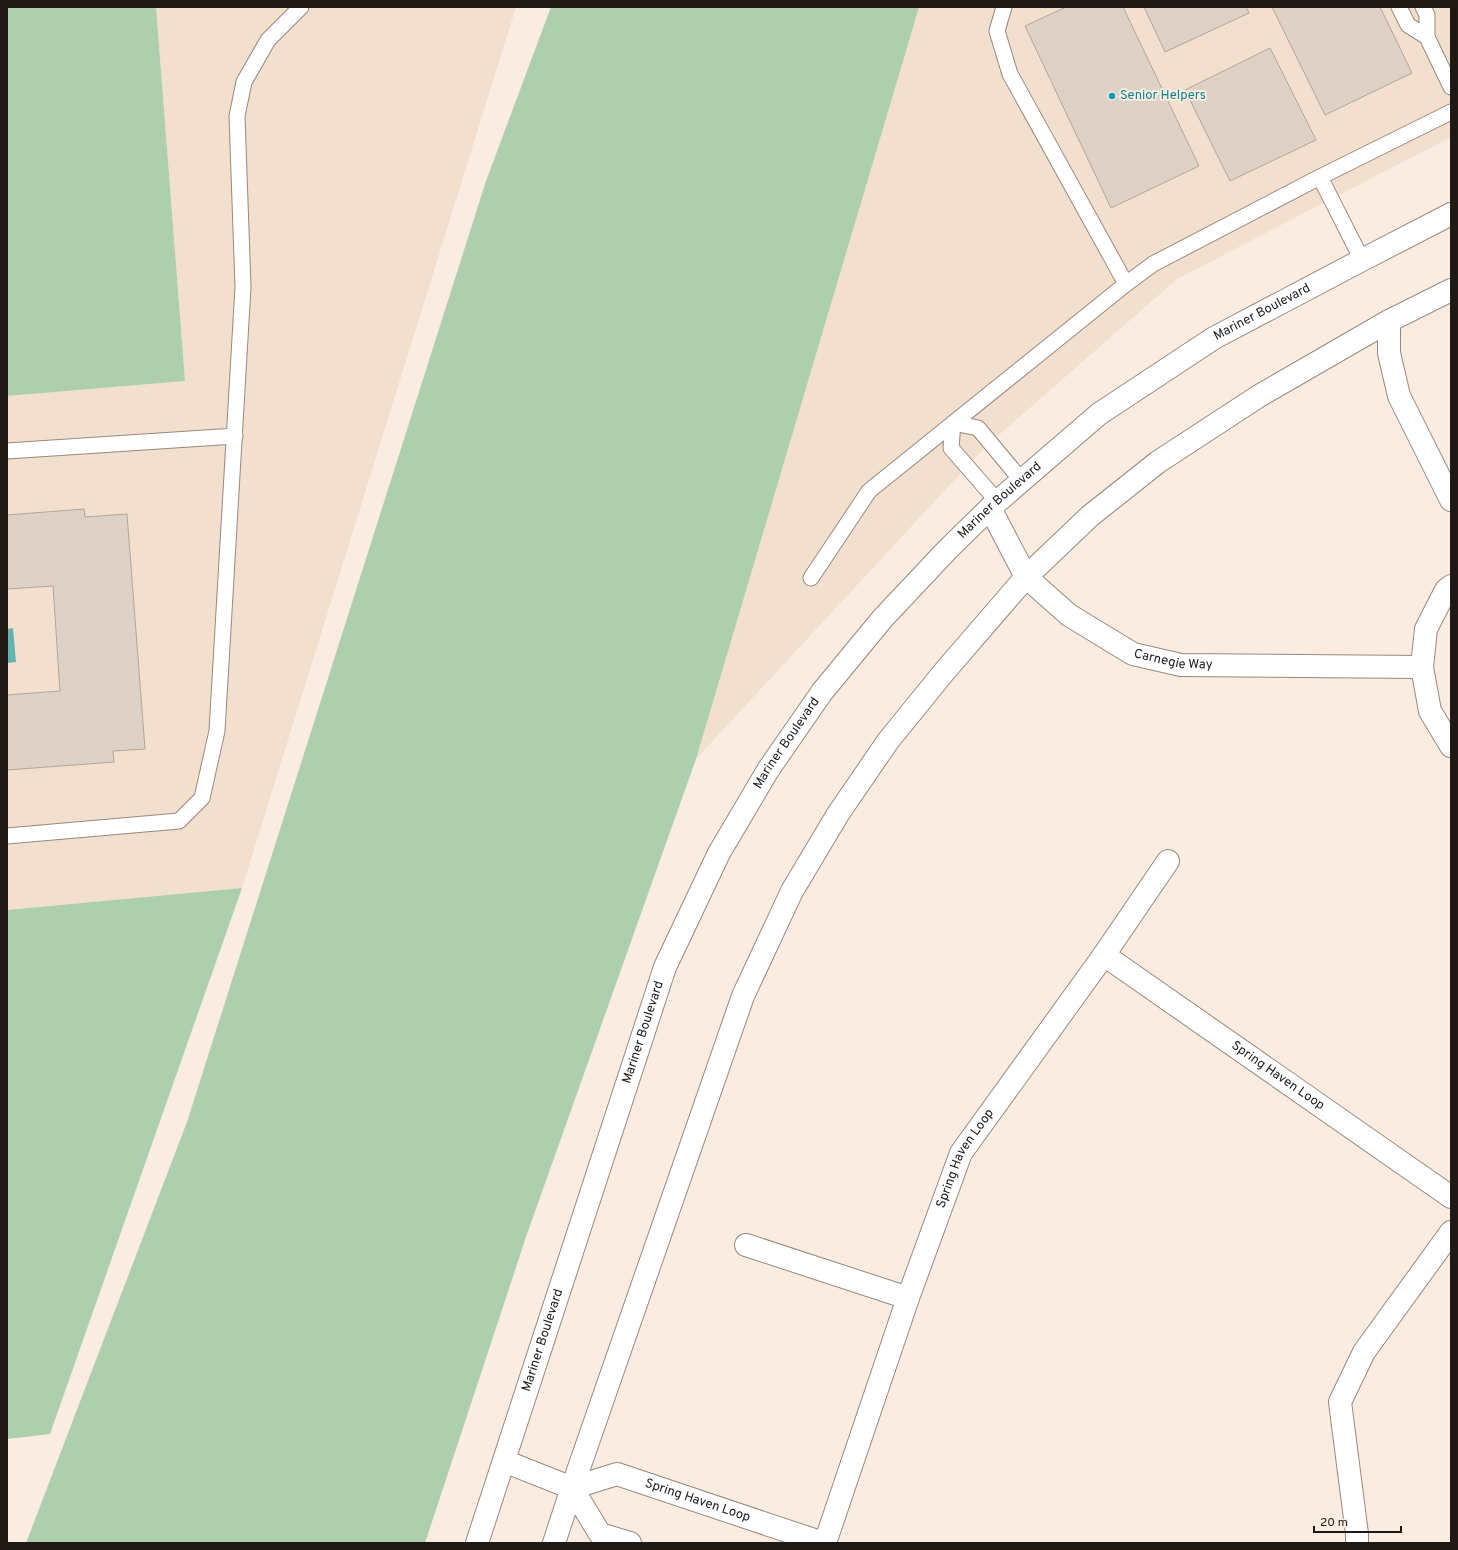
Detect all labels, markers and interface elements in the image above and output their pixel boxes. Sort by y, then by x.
place label: Senior Helpers [1120,88,1206,104]
marker: Senior Helpers [1107,91,1117,101]
street label: Mariner Boulevard [1211,281,1313,345]
street label: Mariner Boulevard [955,459,1045,543]
street label: Carnegie Way [1132,646,1213,673]
street label: Mariner Boulevard [750,695,824,792]
street label: Mariner Boulevard [619,979,668,1086]
street label: Spring Haven Loop [1228,1038,1327,1114]
street label: Spring Haven Loop [934,1106,998,1210]
street label: Mariner Boulevard [519,1287,567,1394]
street label: Spring Haven Loop [643,1476,752,1526]
scale bar [1314,1508,1401,1534]
text: 20 m [1320,1515,1348,1531]

